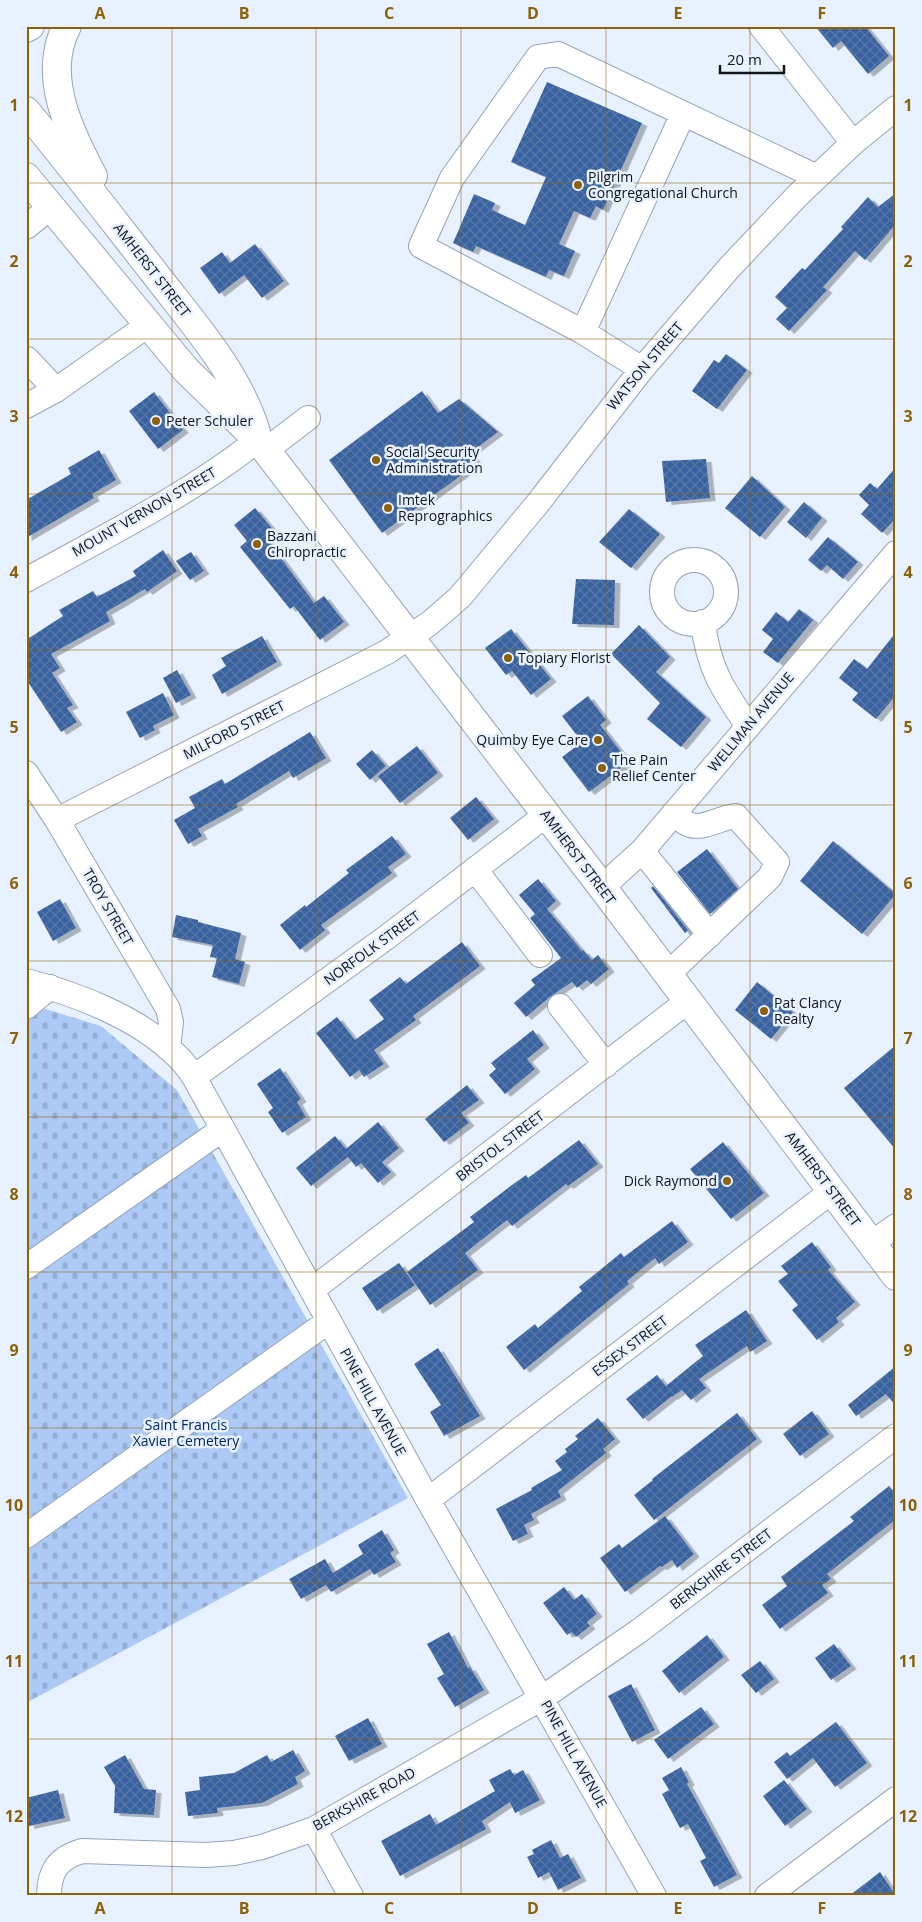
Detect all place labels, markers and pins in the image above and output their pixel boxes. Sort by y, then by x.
place label: Pilgrim Congregational Church [588,167,738,202]
marker: Pilgrim Congregational Church [572,179,584,191]
place label: Peter Schuler [166,411,253,430]
marker: Peter Schuler [150,415,162,427]
place label: Social Security Administration [386,442,483,477]
marker: Social Security Administration [370,454,382,466]
place label: Imtek Reprographics [398,490,493,525]
marker: Imtek Reprographics [382,502,394,514]
place label: Bazzani Chiropractic [267,526,346,561]
marker: Bazzani Chiropractic [251,538,263,550]
place label: Topiary Florist [518,648,610,667]
marker: Topiary Florist [502,652,514,664]
place label: Quimby Eye Care [476,730,588,749]
marker: Quimby Eye Care [592,734,604,746]
place label: The Pain Relief Center [612,750,696,785]
marker: The Pain Relief Center [596,762,608,774]
place label: Pat Clancy Realty [774,993,842,1028]
marker: Pat Clancy Realty [758,1005,770,1017]
place label: Dick Raymond [624,1171,717,1190]
marker: Dick Raymond [721,1175,733,1187]

